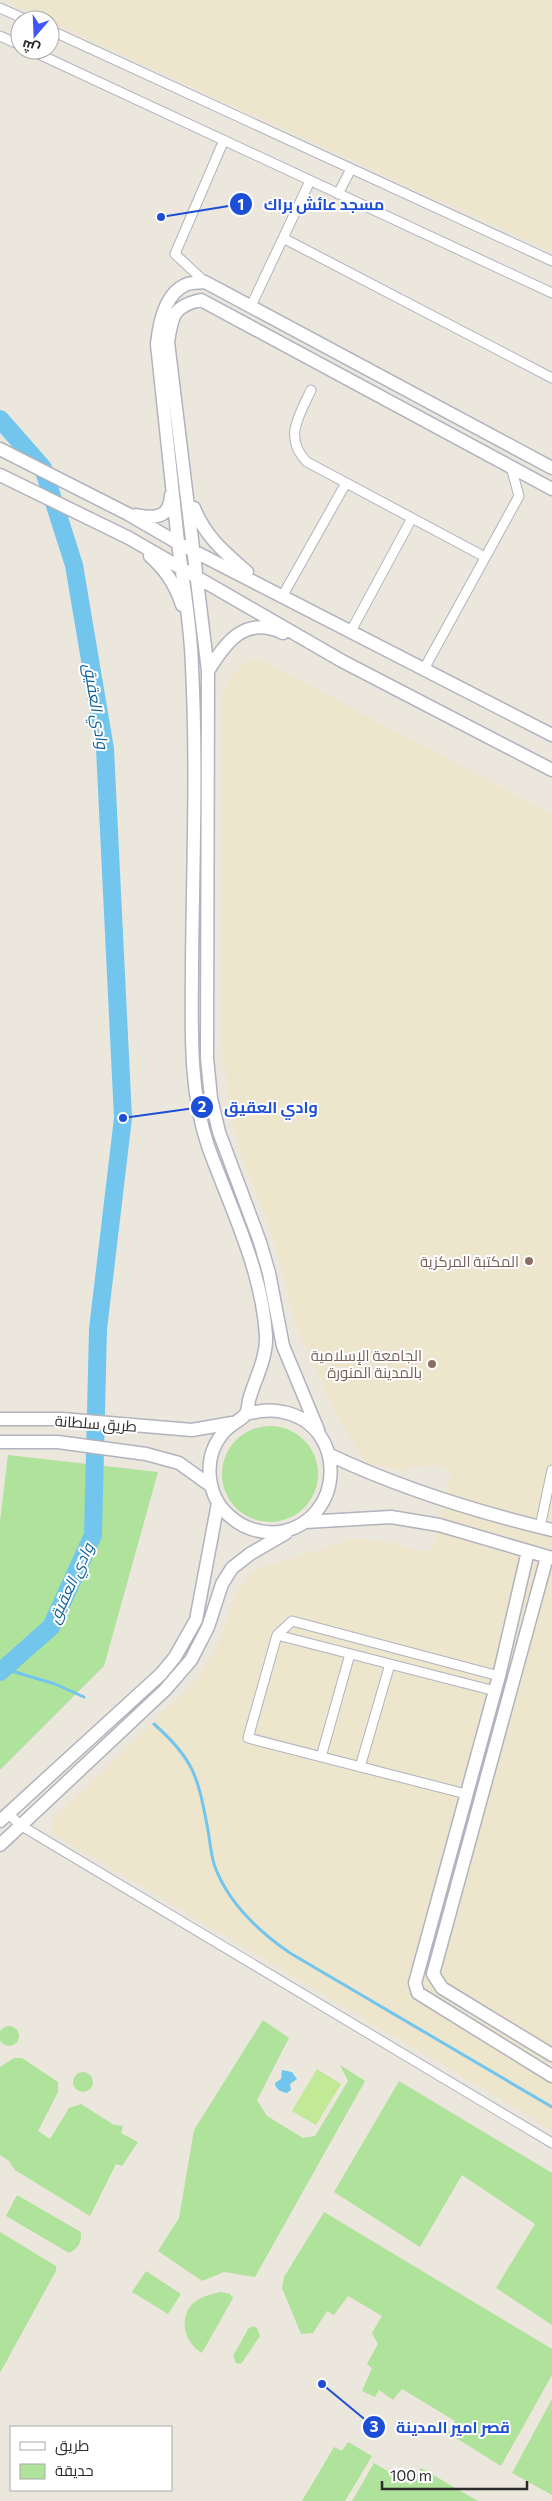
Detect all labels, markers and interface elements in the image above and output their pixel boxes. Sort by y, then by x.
north arrow [10,10,60,60]
text: ش [19,36,42,59]
callout: مسجد عائش براك [229,189,394,220]
text: مسجد عائش براك [264,194,384,214]
text: 1 [238,195,244,213]
water label: وادي العقيق [77,662,113,752]
callout: وادي العقيق [189,1092,328,1123]
text: 2 [198,1097,206,1115]
text: وادي العقيق [224,1097,318,1120]
place label: المكتبة المركزية [420,1252,519,1271]
marker: المكتبة المركزية [523,1255,535,1267]
place label: الجامعة الإسلامية بالمدينة المنورة [311,1346,422,1382]
marker: الجامعة الإسلامية بالمدينة المنورة [426,1358,438,1370]
street label: طريق سلطانة [54,1411,138,1437]
water label: وادي العقيق [43,1539,101,1628]
callout: قصر امير المدينة [361,2412,520,2443]
text: 3 [370,2417,379,2435]
text: قصر امير المدينة [396,2417,510,2437]
legend [10,2426,172,2491]
text: طريق [55,2436,89,2456]
scale bar [382,2458,527,2490]
text: حديقة [55,2461,94,2479]
text: 100 m [390,2466,432,2484]

